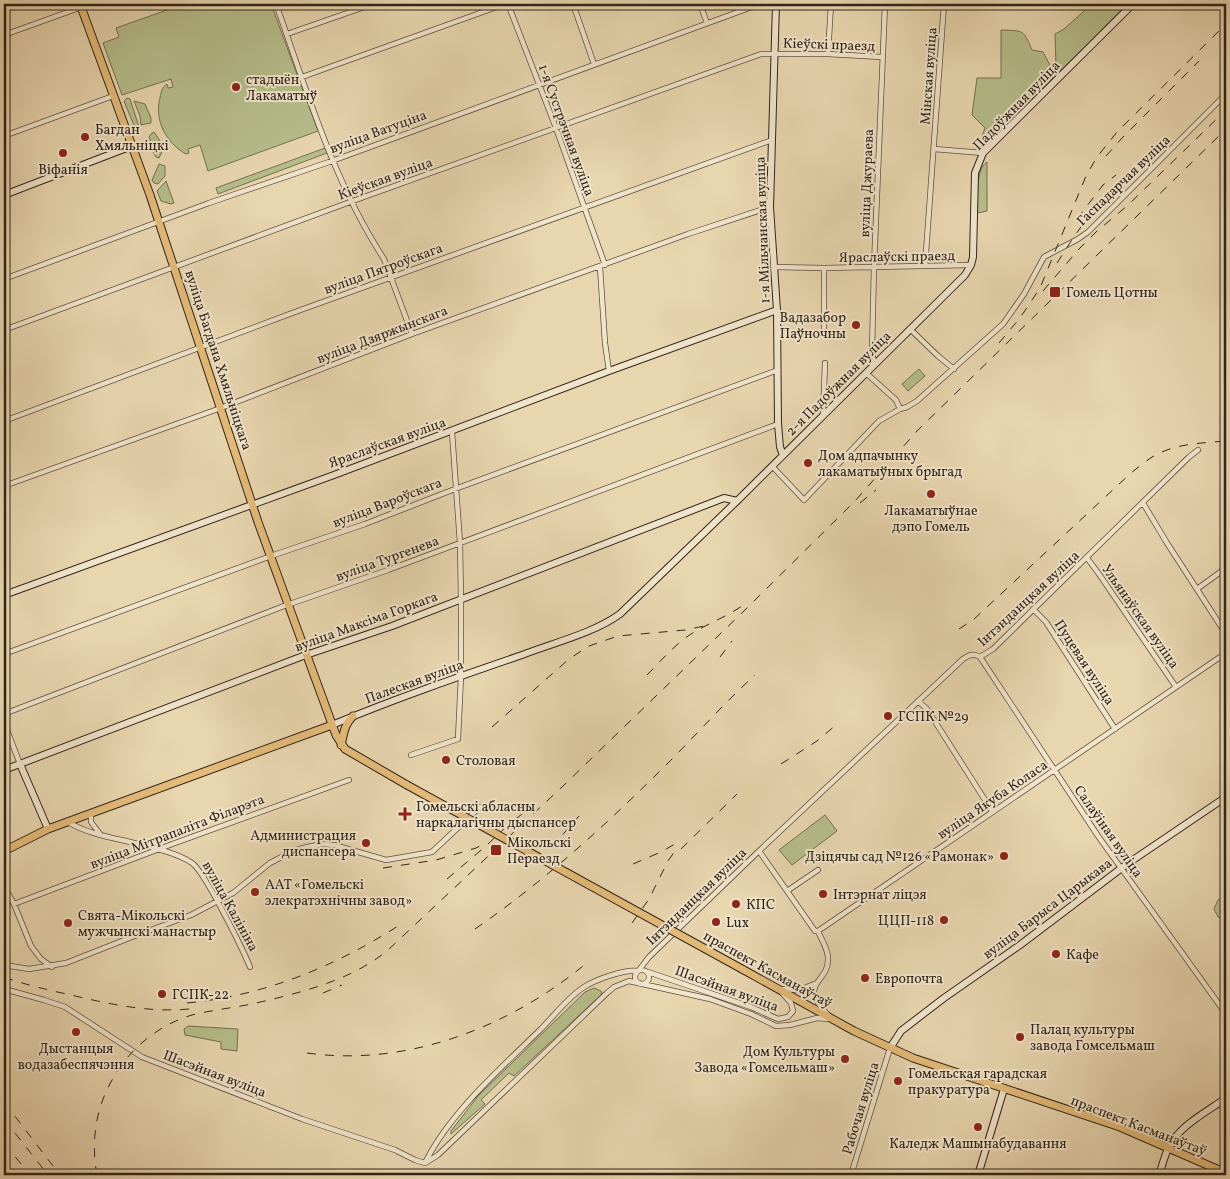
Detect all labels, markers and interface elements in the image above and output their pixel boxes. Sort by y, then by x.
street label: Мінская вуліца [917,27,942,126]
street label: Кіеўскі праезд [783,34,875,57]
street label: Падоўжная вуліца [969,57,1065,155]
street label: 1-я Сустрэчная вуліца [533,62,598,199]
place label: стадыён Лакаматыў [246,71,318,106]
marker: стадыён Лакаматыў [230,81,242,93]
street label: вуліца Ватуціна [327,106,430,159]
place label: Багдан Хмяльніцкі [95,121,169,156]
street label: вуліца Джураева [856,128,879,238]
marker: Багдан Хмяльніцкі [79,131,91,143]
street label: Гаспадарчая вуліца [1073,131,1175,231]
marker: Віфанія [57,147,69,159]
street label: Кіеўская вуліца [335,153,436,205]
street label: 1-я Мільчанская вуліца [751,156,776,304]
place label: Віфанія [38,161,88,180]
street label: вуліца Пятроўскага [321,239,446,300]
street label: Яраслаўскі праезд [839,247,955,268]
street label: вуліца Багдана Хмяльніцкага [179,268,256,453]
place label: Гомель Цотны [1066,284,1158,303]
marker: Гомель Цотны [1048,285,1062,299]
street label: вуліца Дзяржынскага [314,302,451,369]
place label: Вадазабор Паўночны [780,309,846,344]
marker: Вадазабор Паўночны [850,319,862,331]
street label: 2-я Падоўжная вуліца [782,327,896,441]
street label: Яраслаўская вуліца [326,413,449,473]
place label: Дом адпачынку лакаматыўных брыгад [818,447,962,482]
marker: Дом адпачынку лакаматыўных брыгад [802,457,814,469]
street label: вуліца Вароўскага [330,474,445,533]
marker: Лакаматыўнае дэпо Гомель [925,488,937,500]
place label: Лакаматыўнае дэпо Гомель [884,502,978,537]
street label: вуліца Тургенева [333,532,442,587]
street label: Інтэнданцкая вуліца [974,547,1084,651]
street label: Ульянаўская вуліца [1097,561,1183,673]
street label: вуліца Максіма Горкага [292,588,441,657]
street label: Пуцевая вуліца [1049,616,1118,709]
street label: Палеская вуліца [363,656,466,709]
place label: ГСПК №29 [898,708,969,727]
marker: ГСПК №29 [882,710,894,722]
place label: Столовая [456,752,516,771]
marker: Столовая [440,754,452,766]
street label: вуліца Якуба Коласа [934,756,1052,844]
street label: Салаўіная вуліца [1069,782,1147,882]
street label: вуліца Мітрапаліта Філарэта [88,790,267,874]
place label: Гомельскі абласны наркалагічны дыспансер [416,798,576,833]
marker: Гомельскі абласны наркалагічны дыспансер [398,807,412,821]
place label: Администрация диспансера [250,827,356,862]
place label: Мікольскі Пераезд [507,834,571,869]
marker: Администрация диспансера [360,837,372,849]
marker: Мікольскі Пераезд [489,843,503,857]
street label: Інтэнданцкая вуліца [643,844,752,950]
place label: Дзіцячы сад №126 «Рамонак» [805,848,994,867]
marker: Дзіцячы сад №126 «Рамонак» [998,850,1010,862]
street label: вуліца Барыса Царыкава [979,854,1116,964]
street label: вуліца Калініна [197,858,262,955]
place label: ААТ «Гомельскі элекратэхнічны завод» [265,876,412,911]
marker: ААТ «Гомельскі элекратэхнічны завод» [249,886,261,898]
place label: Інтэрнат ліцэя [833,886,927,905]
marker: Інтэрнат ліцэя [817,888,829,900]
place label: КПС [746,896,775,915]
marker: КПС [730,898,742,910]
place label: Свята-Мікольскі мужчынскі манастыр [78,907,216,942]
place label: ЦЦП-118 [878,912,934,931]
place label: Lux [726,914,749,933]
marker: ЦЦП-118 [938,914,950,926]
marker: Lux [710,916,722,928]
marker: Свята-Мікольскі мужчынскі манастыр [62,917,74,929]
street label: праспект Касманаўтаў [700,927,835,1014]
place label: Кафе [1066,946,1099,965]
marker: Кафе [1050,948,1062,960]
street label: Шасэйная вуліца [672,962,781,1017]
place label: Европочта [875,970,943,989]
marker: Европочта [859,972,871,984]
place label: ГСПК-22 [172,986,229,1005]
marker: ГСПК-22 [156,988,168,1000]
place label: Палац культуры завода Гомсельмаш [1030,1021,1155,1056]
marker: Дыстанцыя водазабеспячэння [70,1026,82,1038]
marker: Палац культуры завода Гомсельмаш [1014,1031,1026,1043]
place label: Дыстанцыя водазабеспячэння [18,1040,134,1075]
place label: Дом Культуры Завода «Гомсельмаш» [694,1043,835,1078]
street label: Шасэйная вуліца [160,1046,269,1103]
marker: Дом Культуры Завода «Гомсельмаш» [839,1053,851,1065]
street label: Рабочая вуліца [838,1060,885,1157]
place label: Гомельская гарадская пракуратура [908,1065,1047,1100]
marker: Гомельская гарадская пракуратура [892,1075,904,1087]
street label: праспект Касманаўтаў [1068,1092,1210,1161]
marker: Каледж Машынабудавання [972,1121,984,1133]
place label: Каледж Машынабудавання [889,1135,1067,1154]

